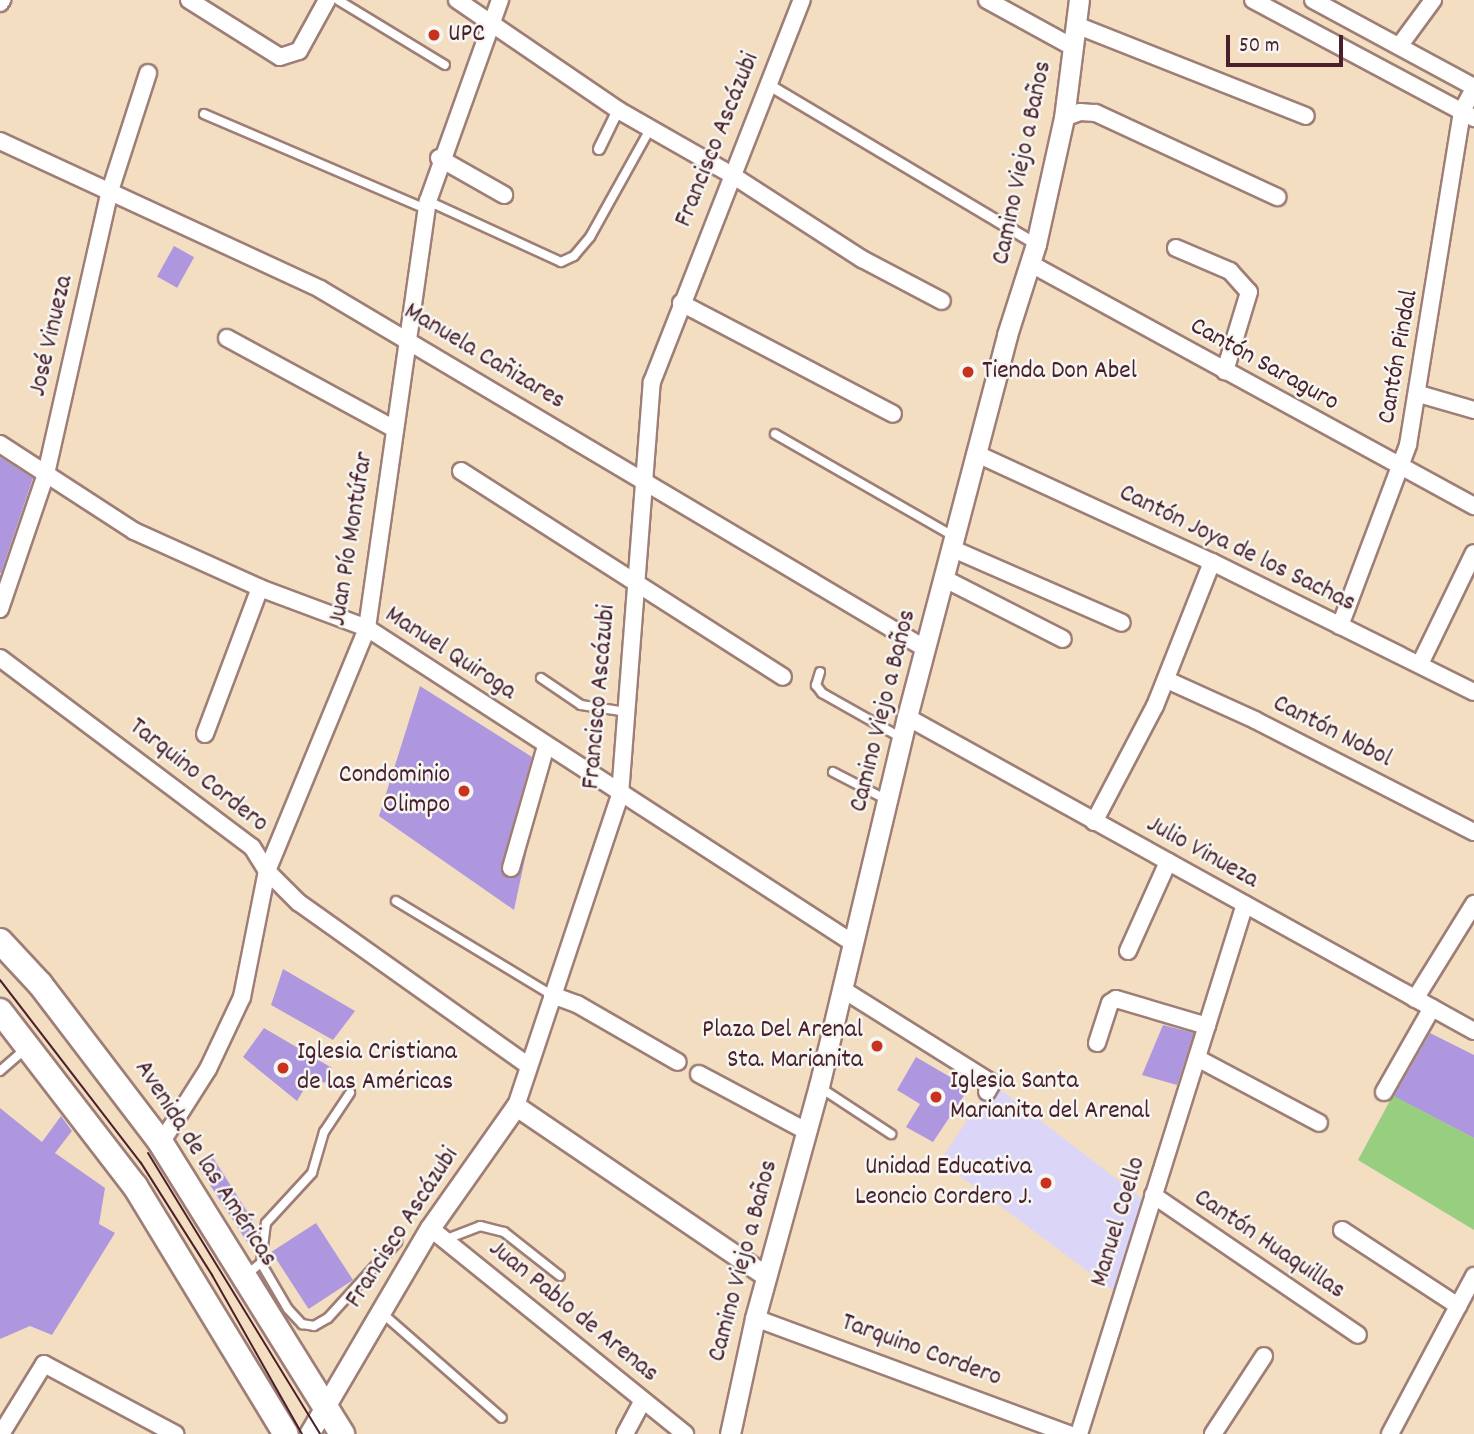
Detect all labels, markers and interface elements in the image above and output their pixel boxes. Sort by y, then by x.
place label: UPC [448,19,485,51]
scale bar [1229,21,1346,65]
marker: UPC [426,27,442,43]
text: 50 m [1239,32,1279,62]
street label: Francisco Ascázubi [669,48,767,232]
street label: Camino Viejo a Baños [986,58,1060,268]
street label: José Vinueza [23,273,81,399]
street label: Cantón Pindal [1372,288,1426,426]
street label: Manuela Cañizares [398,297,570,417]
street label: Cantón Saraguro [1184,311,1344,419]
place label: Tienda Don Abel [982,356,1137,388]
marker: Tienda Don Abel [960,364,976,380]
street label: Juan Pío Montúfar [323,450,381,628]
street label: Cantón Joya de los Sachas [1114,478,1360,620]
street label: Manuel Quiroga [379,600,521,708]
street label: Francisco Ascázubi [576,603,624,791]
street label: Camino Viejo a Baños [844,607,924,815]
street label: Cantón Nobol [1267,689,1397,775]
street label: Tarquino Cordero [122,712,274,840]
place label: Condominio Olimpo [339,760,450,822]
marker: Condominio Olimpo [456,783,472,799]
street label: Julio Vinueza [1141,810,1263,896]
place label: Plaza Del Arenal Sta. Marianita [702,1015,863,1076]
place label: Iglesia Cristiana de las Américas [297,1037,457,1098]
marker: Plaza Del Arenal Sta. Marianita [869,1038,885,1054]
street label: Avenida de las Américas [127,1055,283,1273]
marker: Iglesia Cristiana de las Américas [275,1060,291,1076]
place label: Iglesia Santa Marianita del Arenal [950,1066,1150,1128]
marker: Iglesia Santa Marianita del Arenal [928,1089,944,1105]
street label: Francisco Ascázubi [339,1142,467,1314]
place label: Unidad Educativa Leoncio Cordero J. [855,1152,1032,1214]
street label: Manuel Coello [1084,1153,1154,1291]
street label: Camino Viejo a Baños [702,1157,786,1365]
marker: Unidad Educativa Leoncio Cordero J. [1038,1175,1054,1191]
street label: Cantón Huaquillas [1187,1183,1351,1307]
street label: Juan Pablo de Arenas [482,1234,664,1390]
street label: Tarquino Cordero [837,1308,1005,1394]

